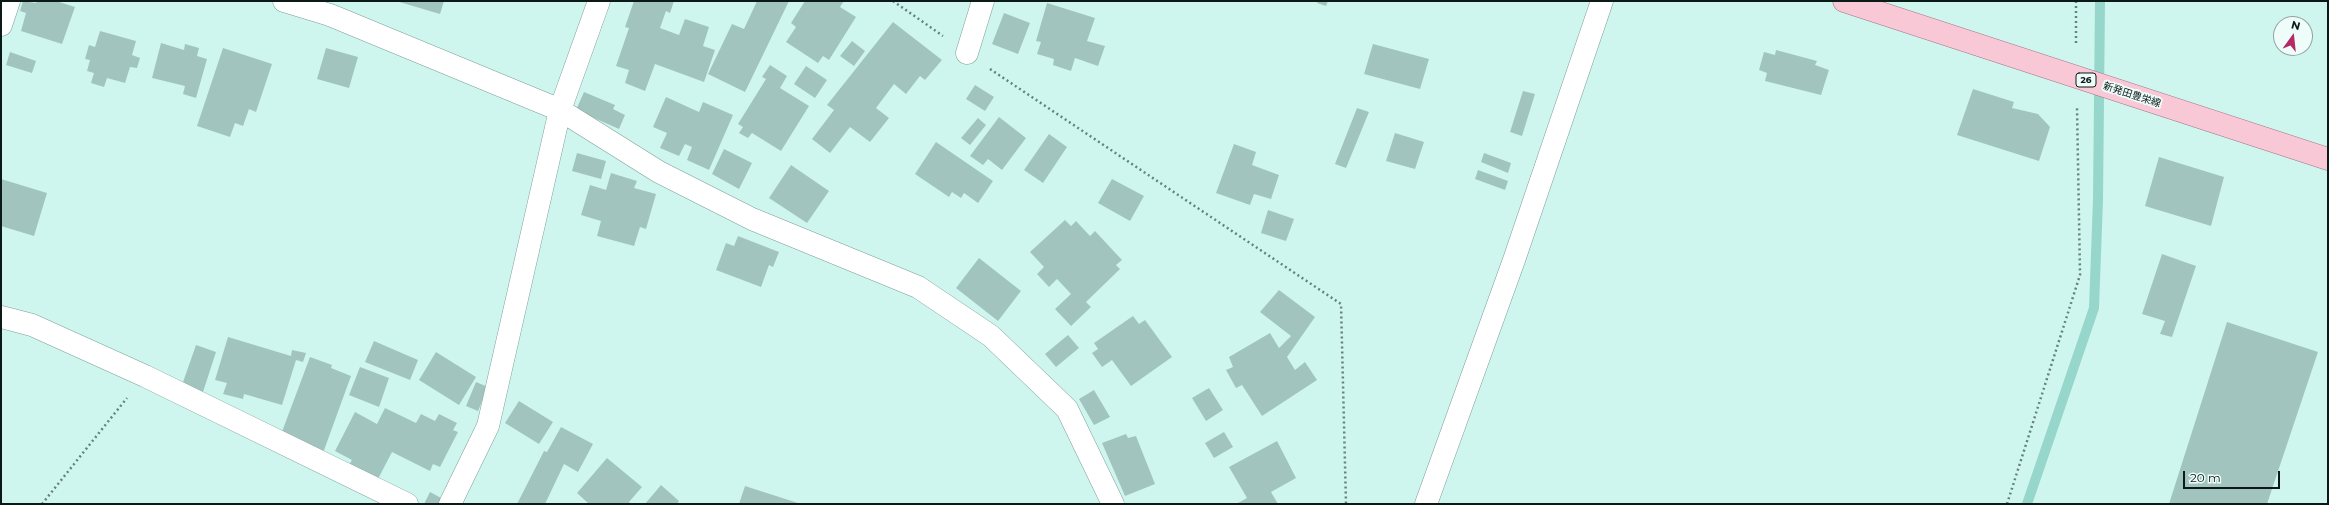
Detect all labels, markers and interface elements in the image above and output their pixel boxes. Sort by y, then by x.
north arrow [2273,16,2313,56]
text: N [2290,17,2302,33]
road number: 26 [2076,73,2096,87]
street label: 新発田豊栄線 [2102,80,2162,110]
scale bar [2185,463,2282,489]
text: 20 m [2190,470,2221,485]

